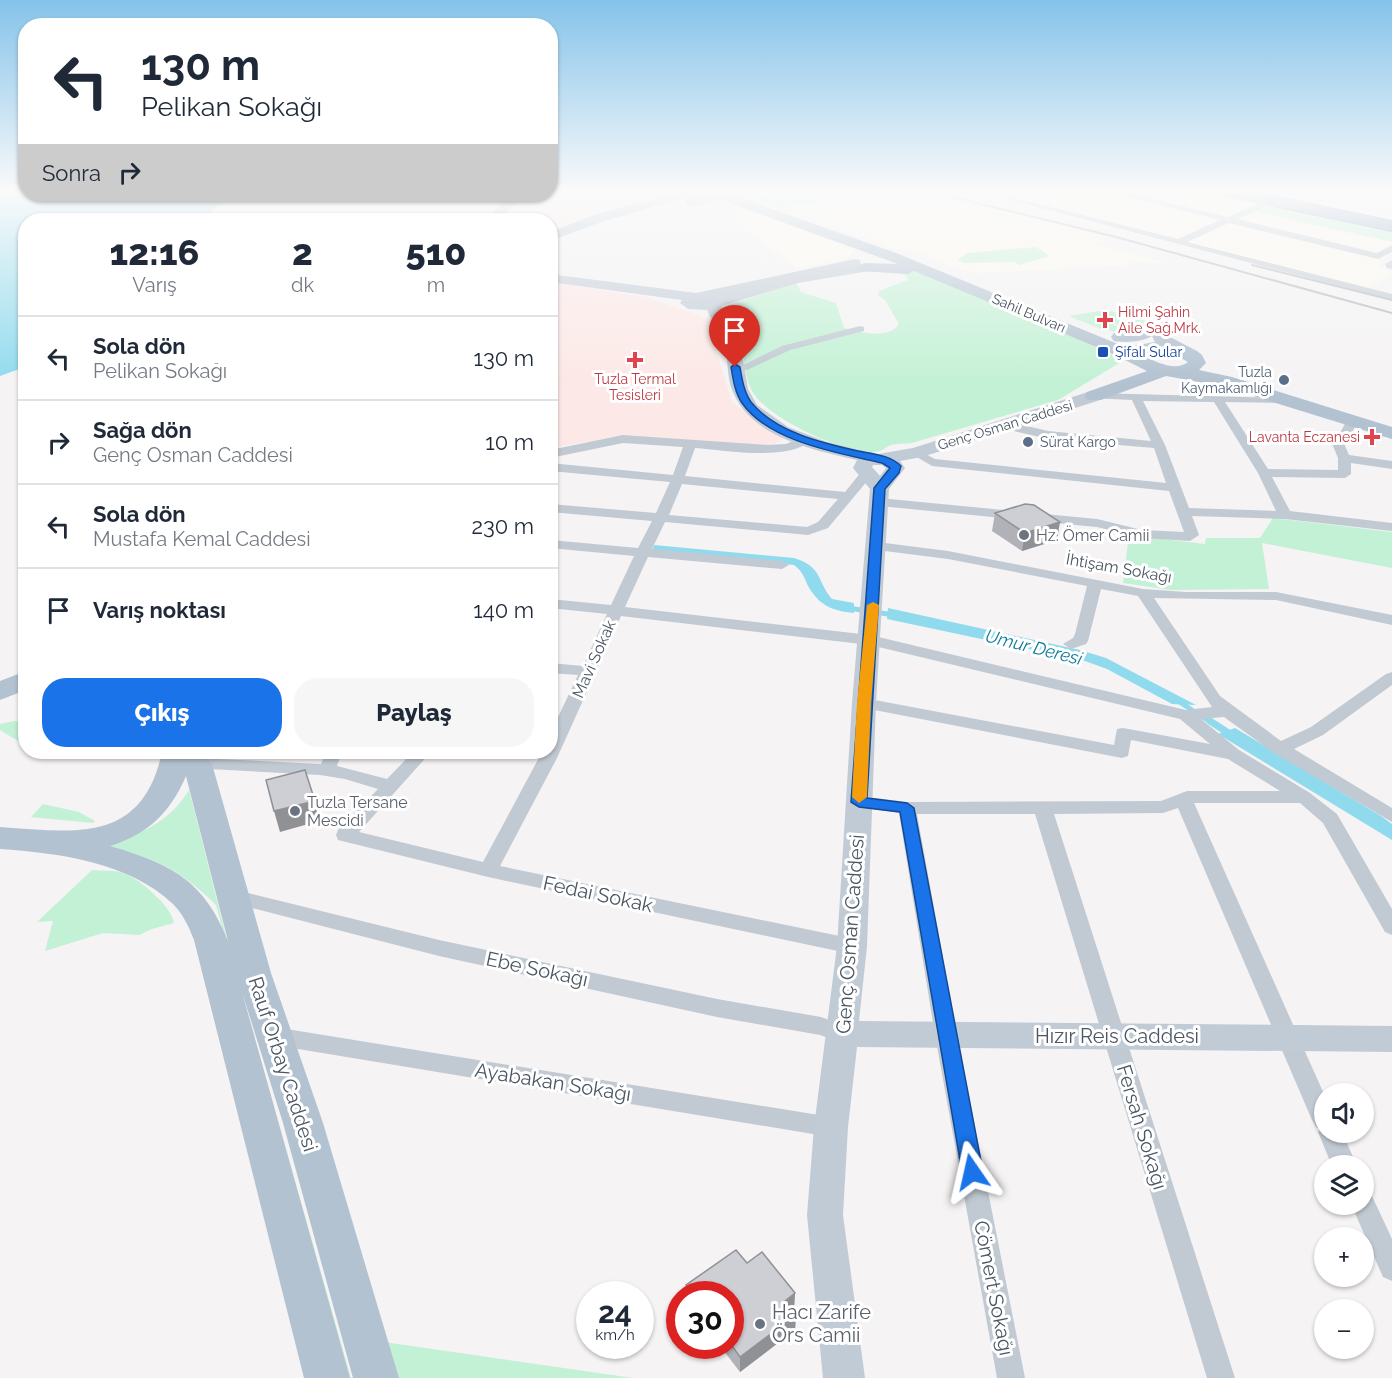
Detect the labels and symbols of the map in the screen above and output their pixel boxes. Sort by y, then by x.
street label: Sahil Bulvarı [990,290,1068,336]
place label: Hilmi Şahin Aile Sağ.Mrk. [1118,304,1201,336]
pin [709,305,760,367]
marker: Hilmi Şahin Aile Sağ.Mrk. [1096,311,1114,329]
place label: Şifalı Sular [1115,344,1182,360]
marker: Şifalı Sular [1096,345,1110,359]
marker: Tuzla Termal Tesisleri [626,351,644,369]
place label: Tuzla Kaymakamlığı [1181,364,1272,396]
place label: Tuzla Termal Tesisleri [594,371,676,403]
marker: Tuzla Kaymakamlığı [1277,373,1291,387]
street label: Genç Osman Caddesi [936,397,1074,453]
place label: Lavanta Eczanesi [1249,429,1360,445]
marker: Lavanta Eczanesi [1365,430,1379,444]
place label: Sürat Kargo [1040,434,1116,450]
marker: Sürat Kargo [1021,435,1035,449]
place label: Hz. Ömer Camii [1036,525,1150,545]
marker: Hz. Ömer Camii [1017,528,1031,542]
street label: İhtişam Sokağı [1065,548,1174,587]
street label: Mavi Sokak [568,617,620,701]
water label: Umur Deresi [983,625,1086,669]
place label: Tuzla Tersane Mescidi [307,793,408,830]
marker: Tuzla Tersane Mescidi [288,804,302,818]
street label: Genç Osman Caddesi [831,834,869,1034]
street label: Fedai Sokak [541,871,656,917]
street label: Ebe Sokağı [484,946,590,992]
street label: Rauf Orbay Caddesi [243,974,323,1154]
street label: Hızır Reis Caddesi [1035,1024,1199,1048]
street label: Ayabakan Sokağı [473,1058,633,1106]
street label: Fersah Sokağı [1112,1062,1172,1192]
position arrow [940,1140,1004,1204]
street label: Cömert Sokağı [969,1219,1019,1357]
speed limit sign: 30 [666,1281,744,1359]
place label: Hacı Zarife Örs Camii [772,1300,871,1347]
marker: Hacı Zarife Örs Camii [753,1317,767,1331]

